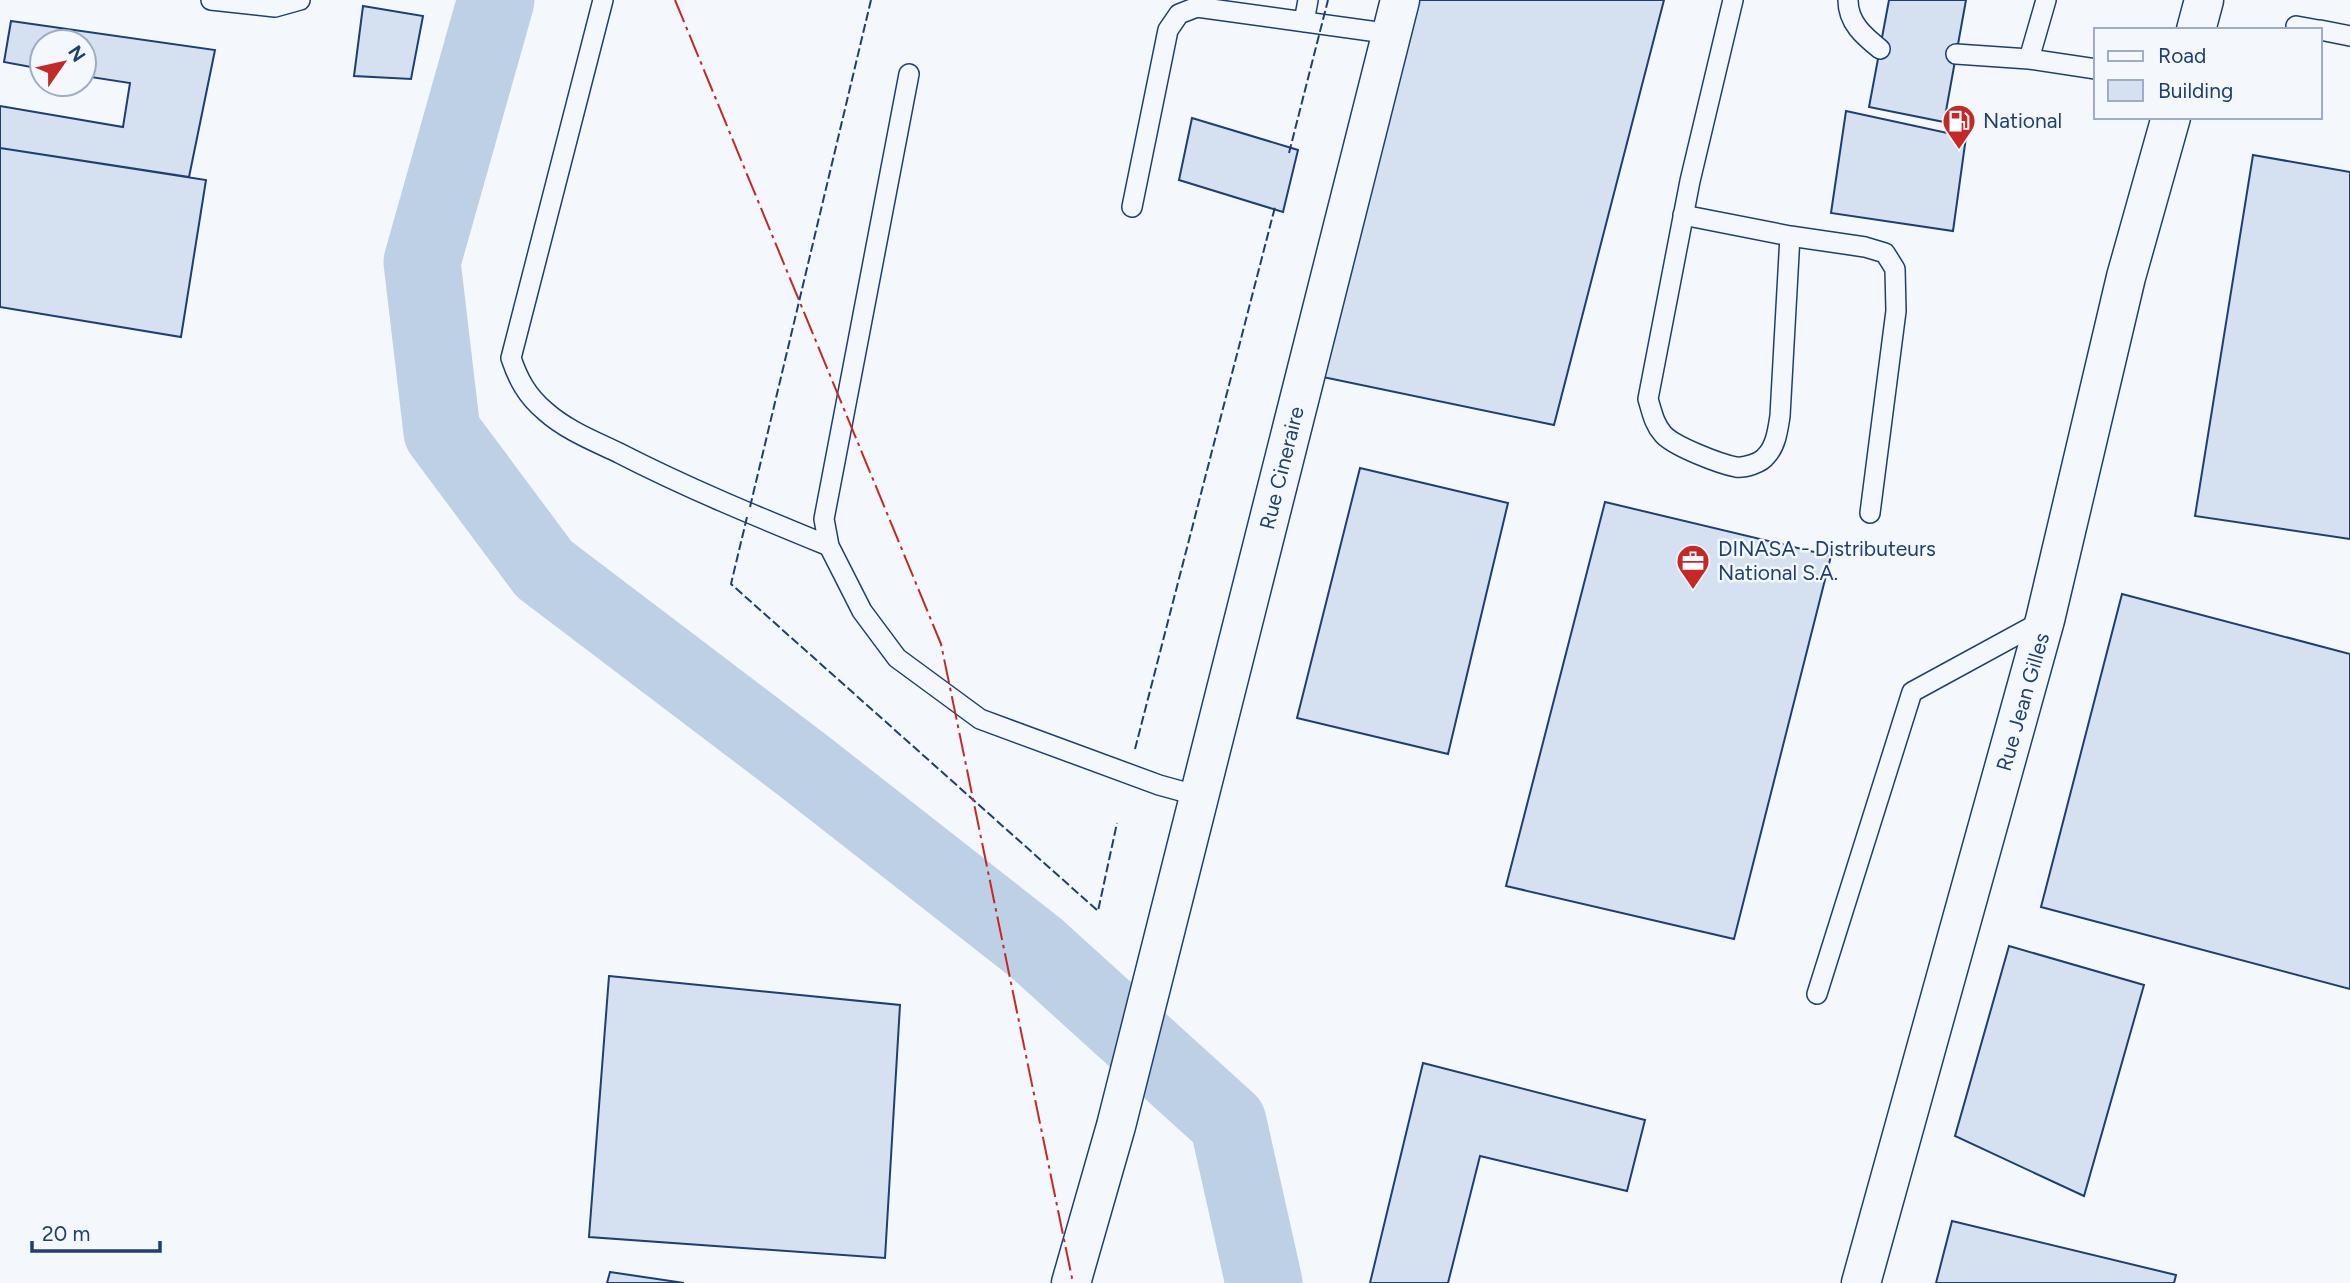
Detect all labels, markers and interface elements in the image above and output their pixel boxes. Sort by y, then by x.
north arrow [28,28,98,98]
legend [2094,28,2322,119]
text: N [63,41,90,66]
text: Road [2158,43,2206,68]
text: Building [2158,78,2233,103]
fuel station icon: National [1940,102,1978,151]
place label: National [1983,108,2062,133]
street label: Rue Cineraire [1254,404,1309,532]
place label: DINASA - Distributeurs National S.A. [1718,536,1936,585]
office icon: DINASA - Distributeurs National S.A. [1674,542,1712,591]
street label: Rue Jean Gilles [1991,630,2054,774]
scale bar [32,1210,159,1254]
text: 20 m [42,1221,90,1246]

